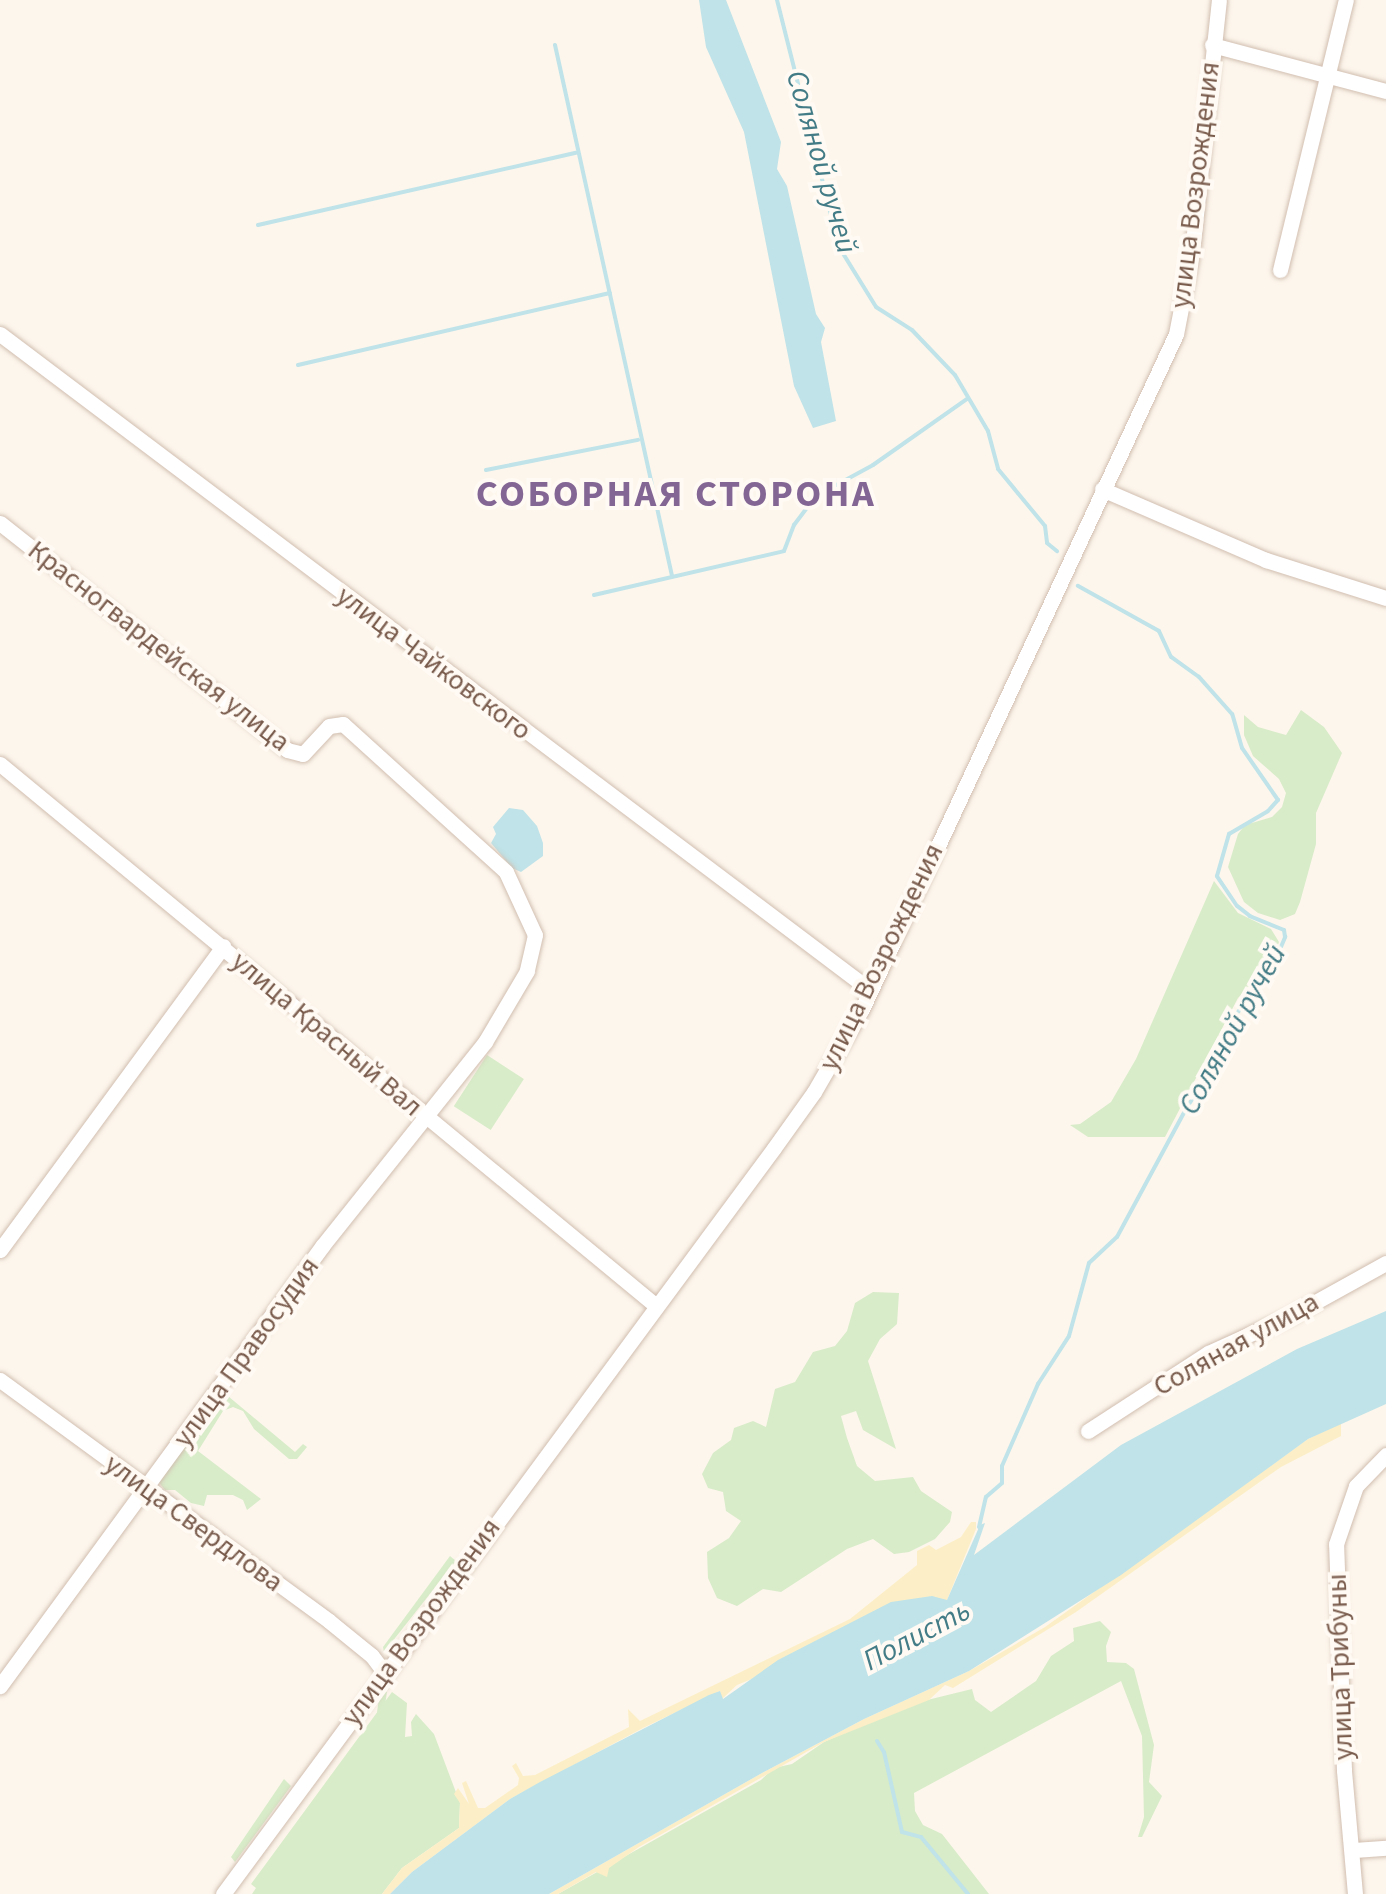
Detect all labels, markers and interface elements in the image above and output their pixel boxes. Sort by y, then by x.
street label: улица Возрождения [1163,60,1227,310]
water label: Соляной ручей [778,66,864,258]
district label: СОБОРНАЯ СТОРОНА [476,472,876,518]
street label: Красногвардейская улица [21,533,297,759]
street label: улица Чайковского [330,579,538,747]
street label: улица Возрождения [812,838,950,1076]
water label: Соляной ручей [1172,939,1294,1121]
street label: улица Красный Вал [225,944,429,1124]
street label: улица Правосудия [166,1250,326,1454]
street label: Соляная улица [1148,1285,1324,1403]
street label: улица Свердлова [98,1447,290,1599]
street label: улица Возрождения [334,1512,508,1732]
street label: улица Трибуны [1320,1573,1360,1761]
water label: Полисть [857,1593,977,1679]

